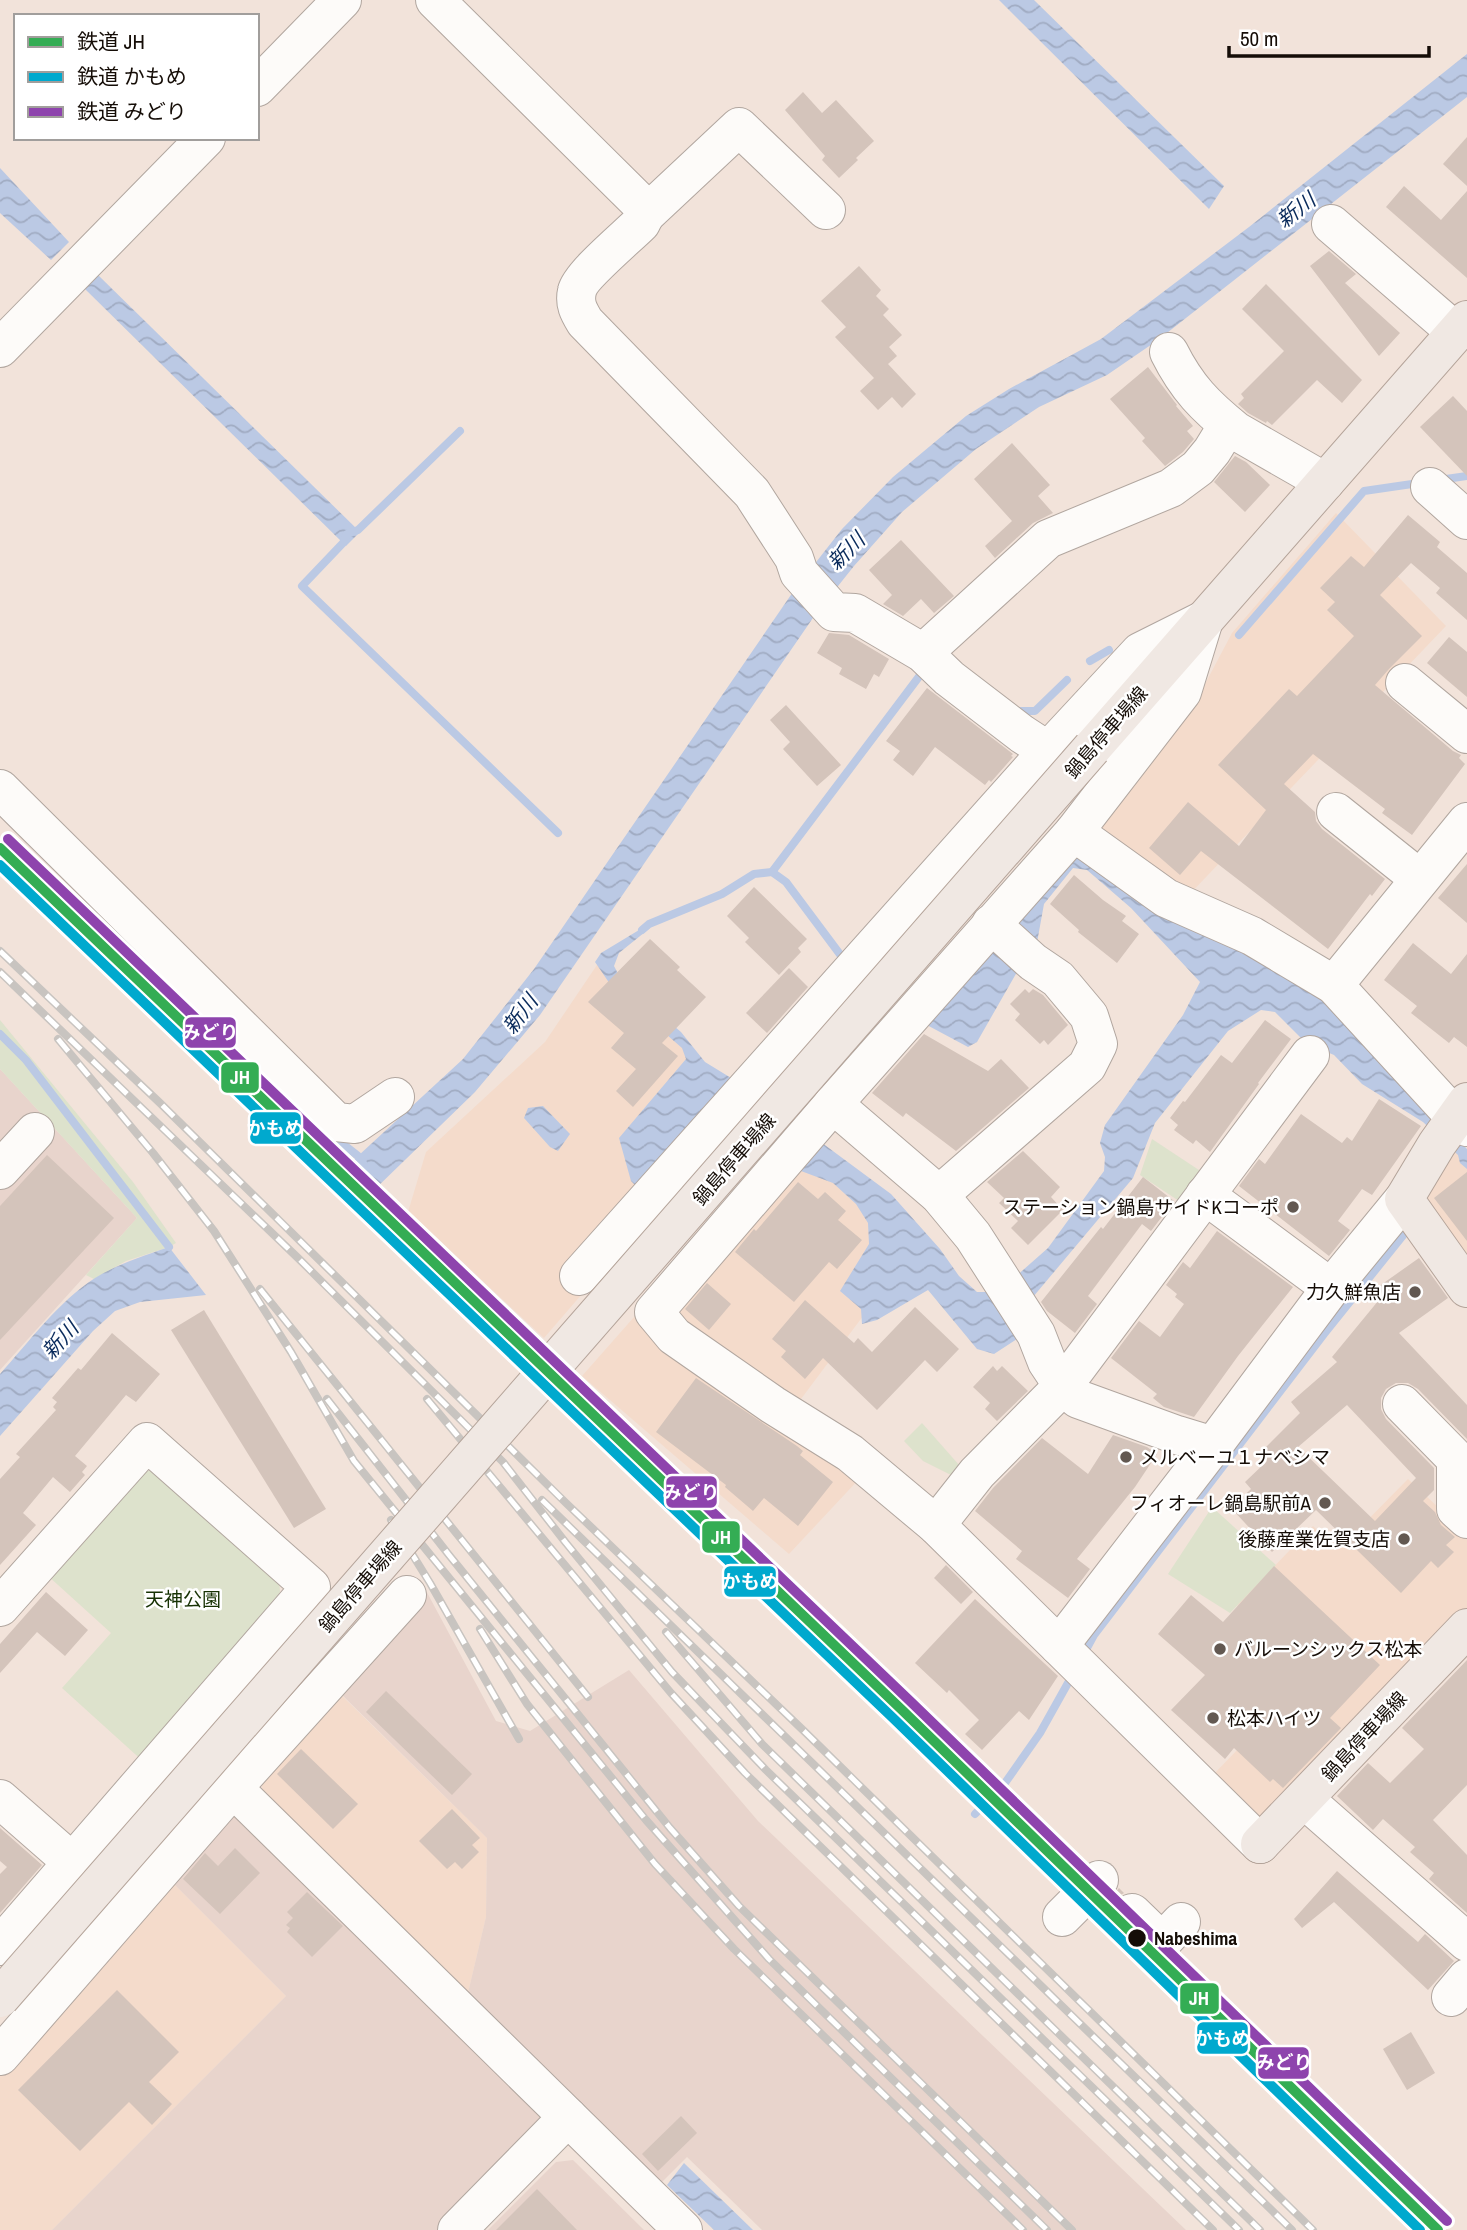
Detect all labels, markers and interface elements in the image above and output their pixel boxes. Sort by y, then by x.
legend [14,14,259,140]
scale bar [1229,14,1428,58]
text: 50 m [1240,24,1278,53]
text: 鉄道 JH [77,27,145,56]
text: 鉄道 かもめ [77,62,187,91]
text: 鉄道 みどり [77,97,187,126]
water label: 新川 [1271,184,1323,234]
water label: 新川 [821,524,873,576]
street label: 鍋島停車場線 [1059,680,1153,784]
water label: 新川 [496,987,545,1039]
line badge: みどり [184,1016,237,1049]
text: みどり [181,1019,239,1045]
line badge: JH [220,1061,260,1094]
text: JH [230,1064,250,1090]
street label: 鍋島停車場線 [687,1107,781,1211]
line badge: かもめ [249,1111,302,1145]
text: かもめ [246,1115,304,1141]
place label: ステーション鍋島サイドKコーポ [1003,1194,1279,1220]
marker: ステーション鍋島サイドKコーポ [1285,1199,1301,1215]
place label: 力久鮮魚店 [1306,1279,1401,1305]
marker: 力久鮮魚店 [1407,1284,1423,1300]
water label: 新川 [35,1313,86,1365]
place label: メルベーユ１ナベシマ [1140,1444,1330,1470]
marker: メルベーユ１ナベシマ [1118,1449,1134,1465]
line badge: みどり [665,1475,718,1509]
text: みどり [662,1479,720,1505]
place label: フィオーレ鍋島駅前A [1130,1490,1312,1516]
marker: フィオーレ鍋島駅前A [1317,1495,1333,1511]
line badge: JH [701,1520,741,1554]
text: JH [711,1524,731,1550]
place label: 後藤産業佐賀支店 [1238,1526,1390,1552]
marker: 後藤産業佐賀支店 [1396,1531,1412,1547]
street label: 鍋島停車場線 [313,1534,407,1638]
line badge: かもめ [723,1565,777,1598]
text: かもめ [721,1568,779,1594]
park label: 天神公園 [145,1586,221,1612]
place label: バルーンシックス松本 [1234,1636,1422,1662]
marker: バルーンシックス松本 [1212,1641,1228,1657]
street label: 鍋島停車場線 [1316,1685,1412,1787]
place label: 松本ハイツ [1227,1705,1322,1731]
marker: 松本ハイツ [1205,1710,1221,1726]
place label: Nabeshima [1154,1925,1237,1951]
marker: Nabeshima [1126,1927,1148,1949]
line badge: JH [1179,1982,1220,2015]
text: JH [1189,1985,1209,2011]
line badge: かもめ [1196,2021,1249,2055]
text: かもめ [1193,2025,1251,2051]
line badge: みどり [1257,2046,1310,2080]
text: みどり [1255,2049,1313,2075]

